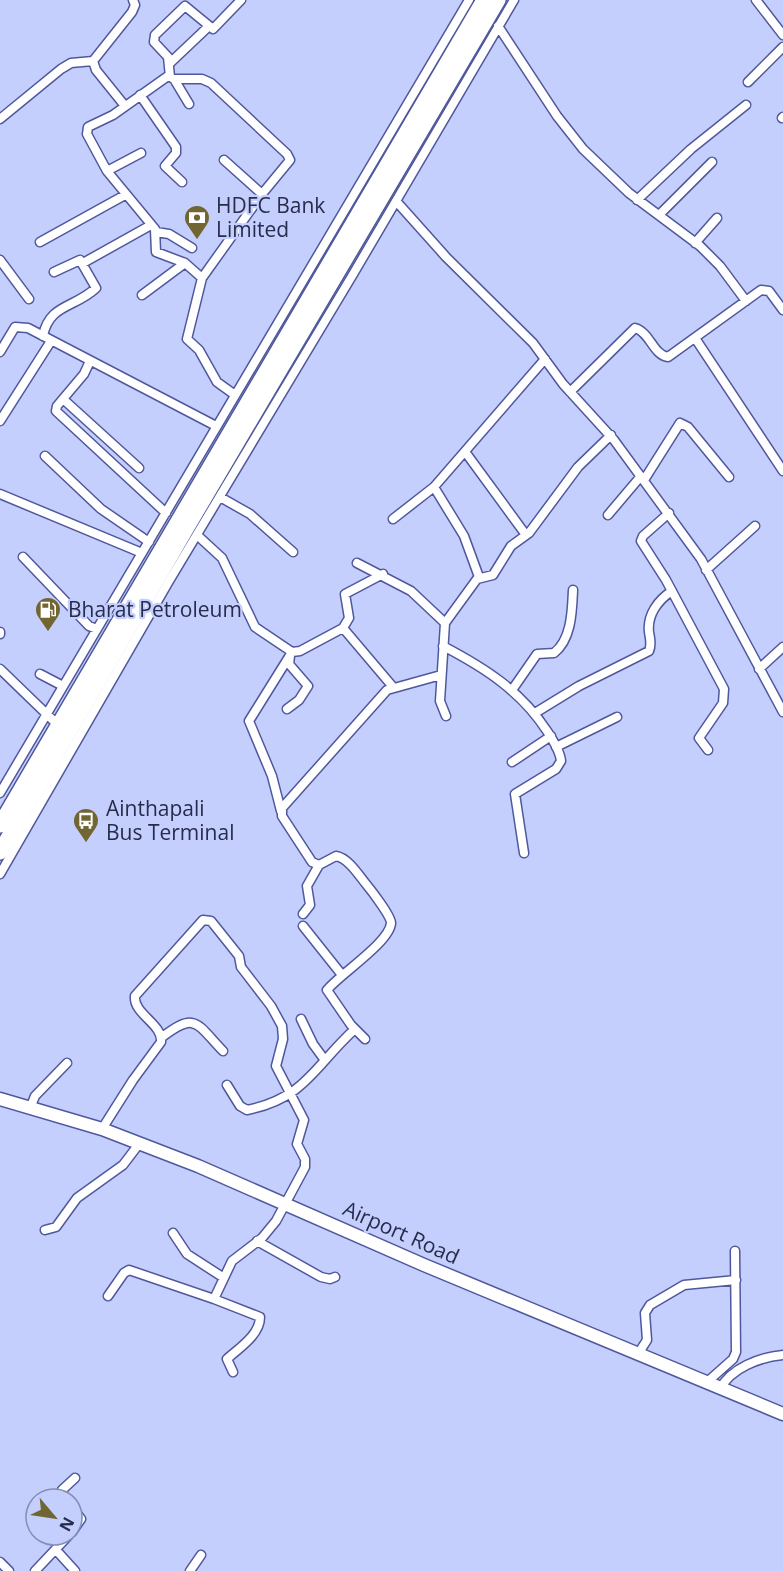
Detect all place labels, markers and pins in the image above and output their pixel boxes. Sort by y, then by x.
place label: HDFC Bank Limited [216,191,325,243]
bank icon: HDFC Bank Limited [182,203,212,241]
fuel station icon: Bharat Petroleum [33,595,63,633]
place label: Bharat Petroleum [68,595,242,623]
place label: Ainthapali Bus Terminal [106,794,234,846]
bus stop icon: Ainthapali Bus Terminal [71,806,101,844]

